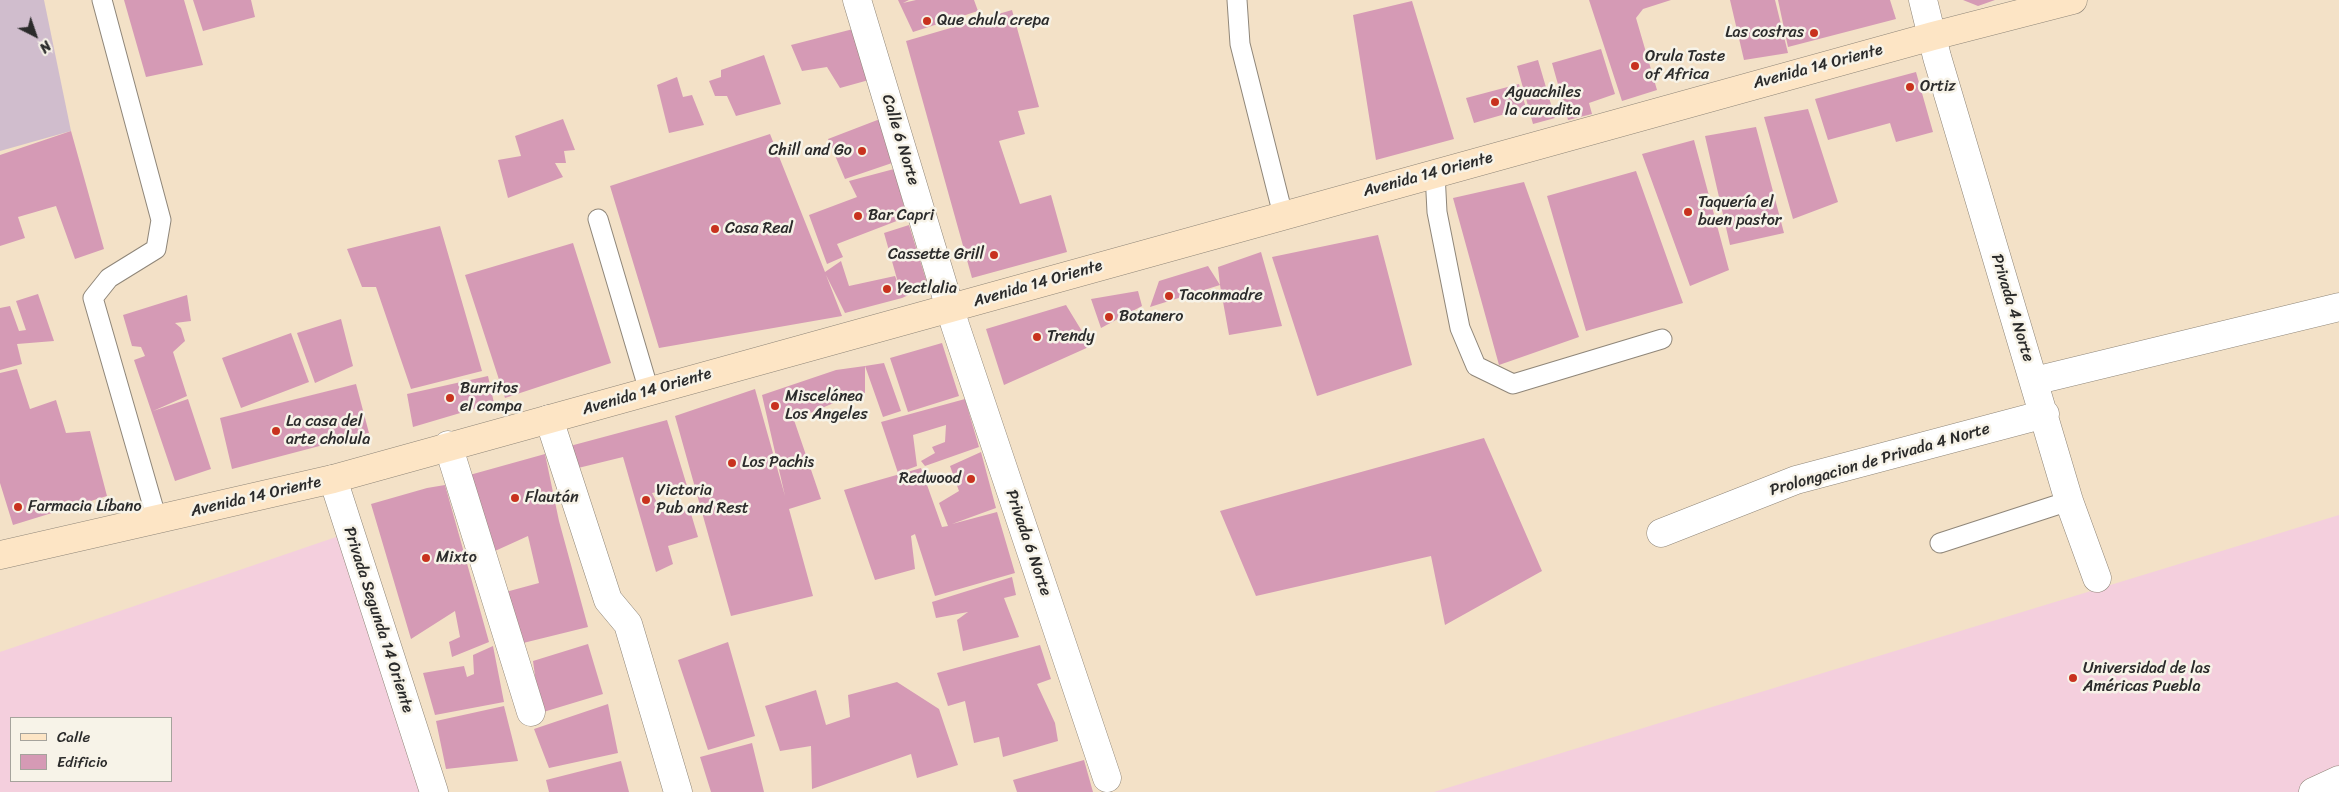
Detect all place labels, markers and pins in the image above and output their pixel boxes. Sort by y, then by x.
place label: Que chula crepa [937,11,1049,31]
marker: Que chula crepa [921,15,933,27]
place label: Las costras [1725,23,1804,43]
marker: Las costras [1808,27,1820,39]
place label: Orula Taste of Africa [1645,47,1725,85]
marker: Orula Taste of Africa [1629,60,1641,72]
place label: Ortiz [1920,77,1956,97]
marker: Ortiz [1904,81,1916,93]
place label: Aguachiles la curadita [1505,83,1581,121]
marker: Aguachiles la curadita [1489,96,1501,108]
place label: Chill and Go [769,141,852,161]
marker: Chill and Go [856,145,868,157]
place label: Taquería el buen pastor [1698,193,1781,231]
place label: Bar Capri [868,206,934,226]
marker: Taquería el buen pastor [1682,206,1694,218]
marker: Bar Capri [852,210,864,222]
place label: Casa Real [725,219,793,239]
marker: Casa Real [709,223,721,235]
place label: Cassette Grill [888,245,984,265]
marker: Cassette Grill [988,249,1000,261]
place label: Yectlalia [897,279,957,299]
marker: Yectlalia [881,283,893,295]
place label: Taconmadre [1179,286,1263,306]
marker: Taconmadre [1163,290,1175,302]
place label: Botanero [1119,307,1183,327]
marker: Botanero [1103,311,1115,323]
place label: Trendy [1047,327,1095,347]
marker: Trendy [1031,331,1043,343]
place label: Burritos el compa [460,379,522,417]
place label: Miscelánea Los Angeles [785,387,868,425]
marker: Burritos el compa [444,392,456,404]
marker: Miscelánea Los Angeles [769,400,781,412]
place label: La casa del arte cholula [286,412,370,450]
marker: La casa del arte cholula [270,425,282,437]
place label: Los Pachis [742,453,814,473]
marker: Los Pachis [726,457,738,469]
place label: Redwood [899,469,961,489]
marker: Redwood [965,473,977,485]
place label: Victoria Pub and Rest [656,481,749,519]
place label: Flaután [525,488,579,508]
marker: Flaután [509,492,521,504]
marker: Victoria Pub and Rest [640,494,652,506]
place label: Farmacia Líbano [28,497,142,517]
marker: Farmacia Líbano [12,501,24,513]
place label: Mixto [436,548,477,568]
marker: Mixto [420,552,432,564]
place label: Universidad de las Américas Puebla [2083,659,2210,697]
marker: Universidad de las Américas Puebla [2067,672,2079,684]

